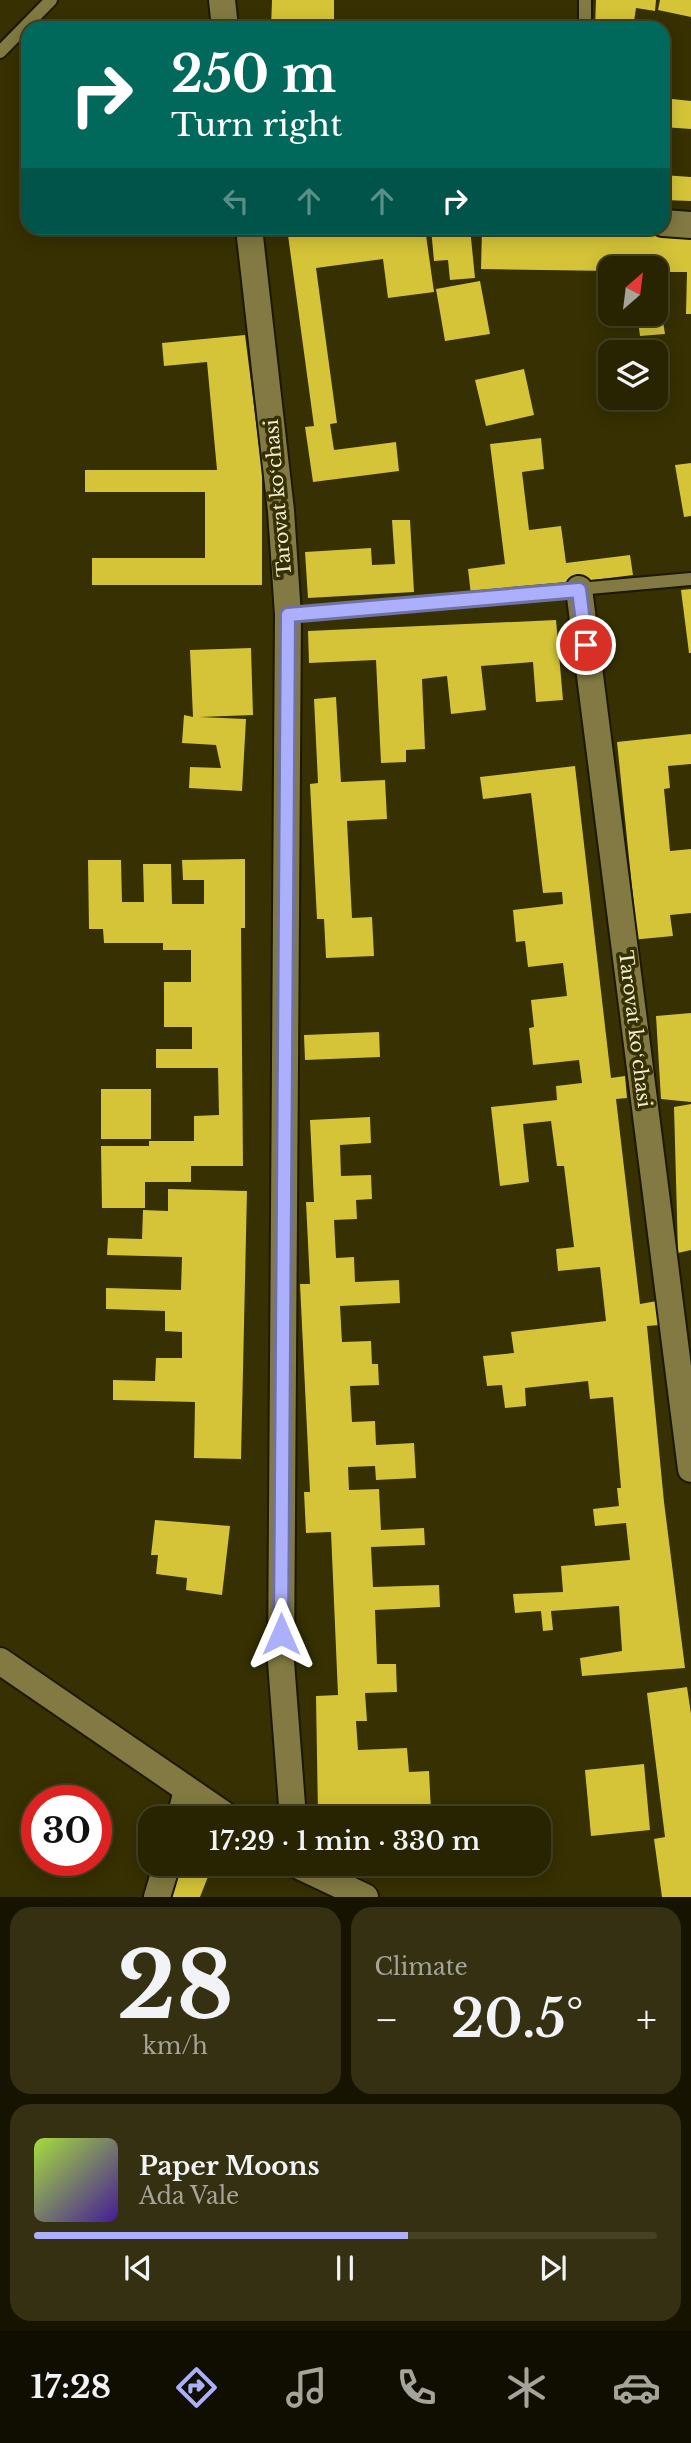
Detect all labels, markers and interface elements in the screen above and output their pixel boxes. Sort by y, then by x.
text: 250 m [171,44,336,105]
icon: right [56,49,147,140]
text: Turn right [171,105,342,145]
icon: left [217,182,255,220]
icon: ahead [290,182,328,220]
icon: ahead [363,182,401,220]
icon: right [436,182,474,220]
north arrow [598,256,668,326]
map controls [598,256,668,410]
button: layers [598,340,668,410]
street label: Tarovat koʻchasi [260,418,296,578]
pin [556,615,616,675]
icon: arrive [567,626,605,664]
street label: Tarovat koʻchasi [614,949,656,1109]
position arrow [244,1597,318,1671]
speed limit sign: 30 [21,1785,112,1876]
text: 17:29 · 1 min · 330 m [209,1825,480,1857]
text: 28 [117,1930,234,2043]
text: Climate [375,1953,468,1981]
text: 20.5° [451,1987,584,2051]
text: − [375,1996,399,2043]
text: + [636,1996,657,2043]
text: km/h [143,2032,208,2060]
text: Paper Moons [139,2150,320,2182]
text: Ada Vale [139,2182,239,2210]
icon: previous [119,2249,157,2287]
icon: pause [326,2249,364,2287]
icon: next [534,2249,572,2287]
icon: directions [172,2363,221,2412]
icon: music [282,2363,331,2412]
icon: phone [392,2363,441,2412]
icon: climate [502,2363,551,2412]
icon: car [612,2363,661,2412]
text: 17:28 [30,2367,111,2407]

